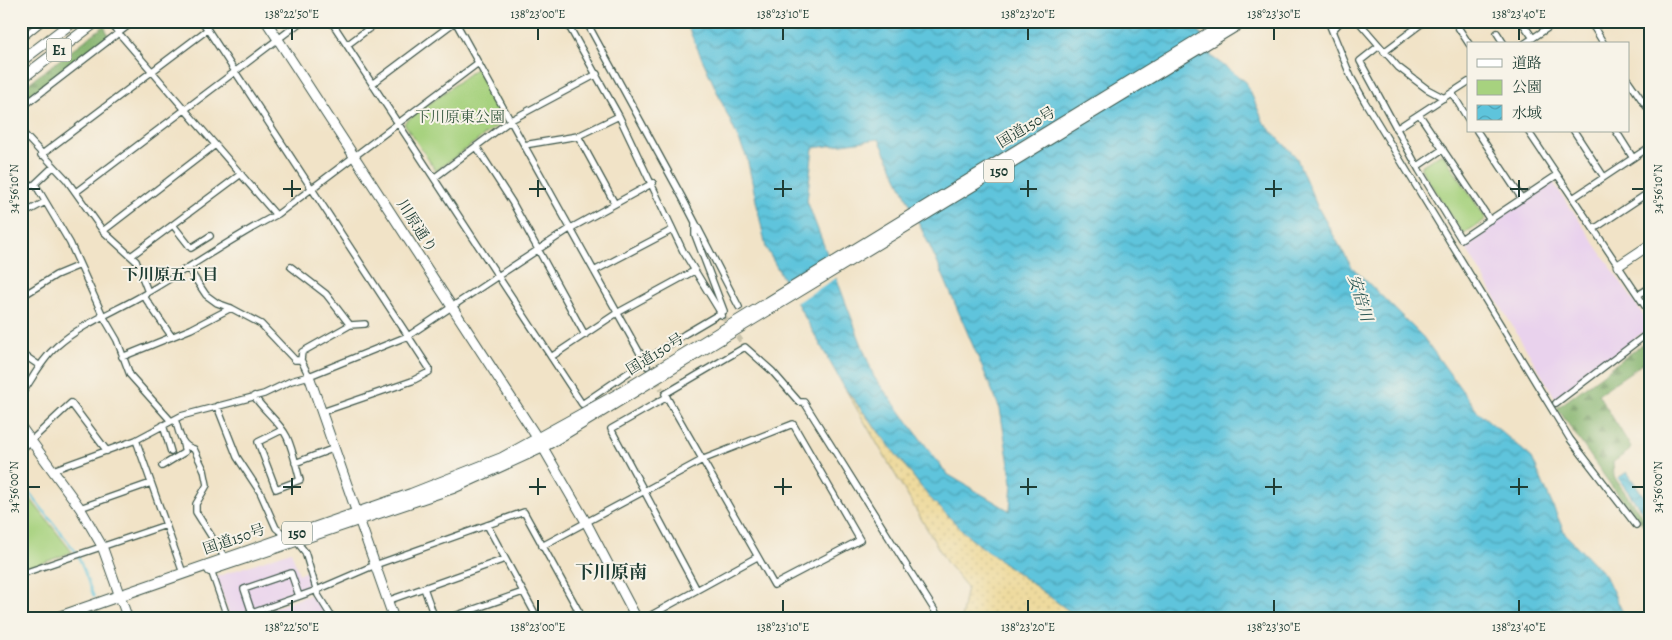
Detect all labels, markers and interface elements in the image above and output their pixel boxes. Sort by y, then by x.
text: 138°22'50"E [265,6,319,22]
text: 138°23'00"E [511,6,565,22]
text: 138°23'10"E [757,6,809,22]
text: 138°23'20"E [1001,6,1055,22]
text: 138°23'30"E [1247,6,1301,22]
text: 138°23'40"E [1492,6,1546,22]
road number: E1 [46,38,72,62]
legend [1467,42,1630,132]
text: 道路 [1512,53,1542,73]
text: 公園 [1512,77,1542,97]
street label: 国道150号 [993,102,1059,152]
text: 水域 [1512,103,1542,123]
park label: 下川原東公園 [415,107,505,127]
road number: 150 [984,160,1014,182]
text: 34°56'10"N [6,164,22,214]
text: 34°56'10"N [1650,164,1666,214]
street label: 川原通り [392,195,442,257]
district label: 下川原五丁目 [122,264,218,286]
water label: 安倍川 [1342,272,1378,326]
street label: 国道150号 [622,328,688,380]
text: 34°56'00"N [6,461,22,513]
text: 34°56'00"N [1650,461,1666,513]
street label: 国道150号 [200,519,268,559]
road number: 150 [282,522,312,544]
district label: 下川原南 [575,560,647,584]
text: 138°22'50"E [265,619,319,635]
text: 138°23'00"E [511,619,565,635]
text: 138°23'10"E [757,619,809,635]
text: 138°23'20"E [1001,619,1055,635]
text: 138°23'30"E [1247,619,1301,635]
text: 138°23'40"E [1492,619,1546,635]

